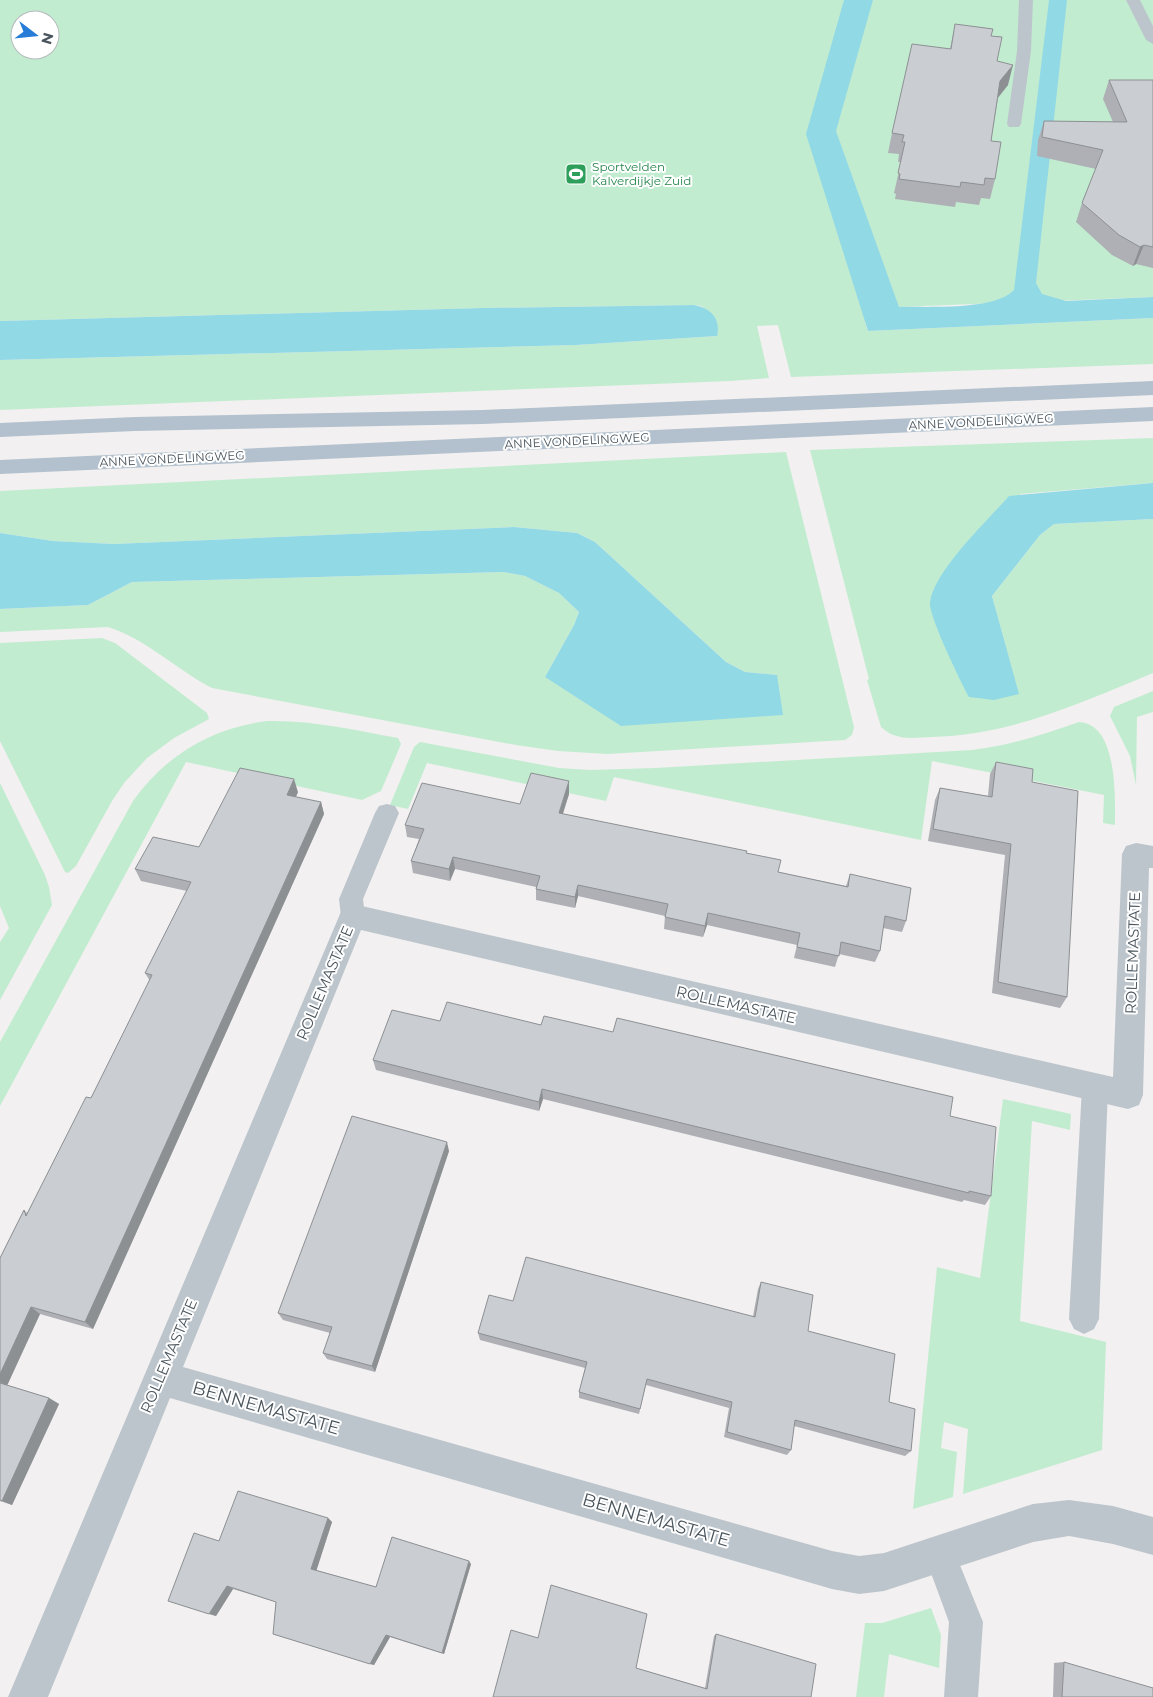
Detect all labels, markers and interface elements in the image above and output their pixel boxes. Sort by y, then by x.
north arrow [10,10,60,60]
text: N [37,31,58,47]
place label: Sportvelden Kalverdijkje Zuid [592,159,691,188]
sports icon: Sportvelden Kalverdijkje Zuid [564,162,588,186]
street label: ANNE VONDELINGWEG [908,410,1054,433]
street label: ANNE VONDELINGWEG [504,429,650,452]
street label: ANNE VONDELINGWEG [99,447,245,470]
street label: ROLLEMASTATE [1121,892,1144,1014]
street label: ROLLEMASTATE [292,923,357,1043]
street label: ROLLEMASTATE [674,982,798,1028]
street label: ROLLEMASTATE [136,1296,201,1416]
street label: BENNEMASTATE [190,1376,342,1440]
street label: BENNEMASTATE [580,1488,732,1552]

